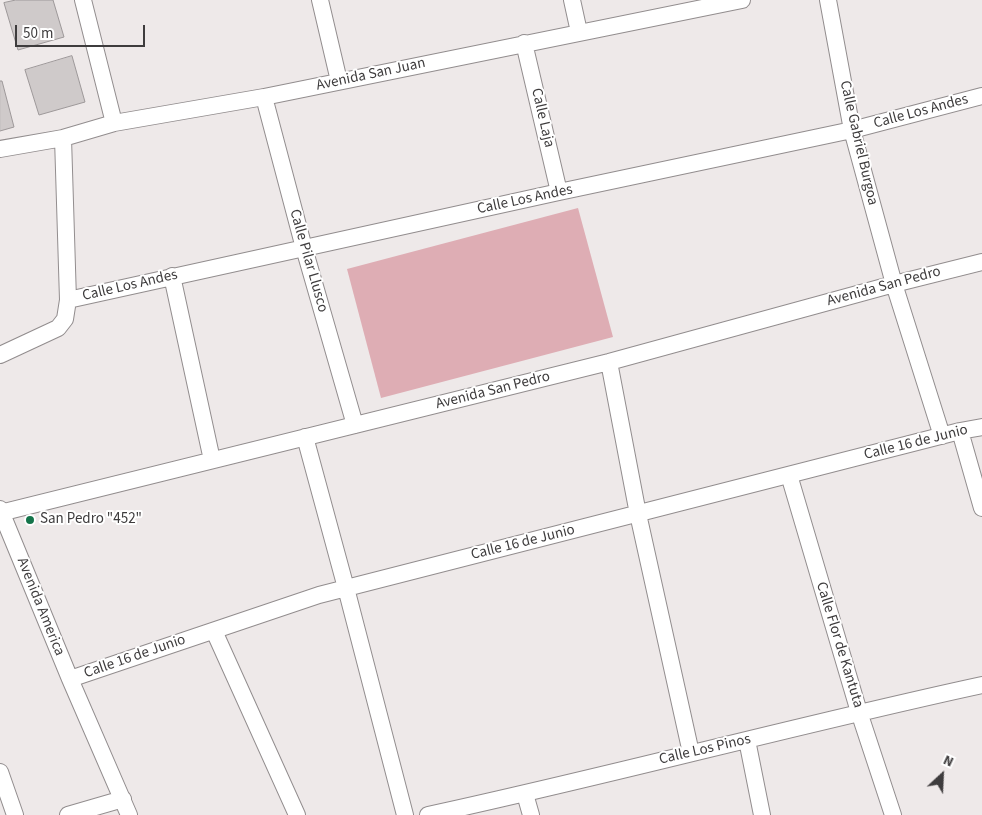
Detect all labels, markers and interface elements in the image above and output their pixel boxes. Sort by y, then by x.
scale bar [18,15,148,47]
text: 50 m [23,23,53,44]
street label: Avenida San Juan [315,55,427,95]
street label: Calle Gabriel Burgoa [835,79,881,207]
street label: Calle Laja [526,87,558,149]
street label: Calle Los Andes [872,91,970,133]
street label: Calle Los Andes [476,181,574,219]
street label: Calle Pilar Llusco [285,207,331,315]
street label: Avenida San Pedro [825,263,943,311]
street label: Calle Los Andes [81,266,179,306]
street label: Avenida San Pedro [434,368,552,414]
street label: Calle 16 de Junio [862,421,970,465]
place label: San Pedro "452" [40,511,142,529]
marker: San Pedro "452" [24,514,36,526]
street label: Calle 16 de Junio [469,521,577,565]
street label: Avenida America [12,555,68,659]
street label: Calle Flor de Kantuta [811,580,867,710]
street label: Calle 16 de Junio [82,631,188,683]
street label: Calle Los Pinos [657,731,753,769]
north arrow [917,750,967,800]
text: N [940,750,957,772]

